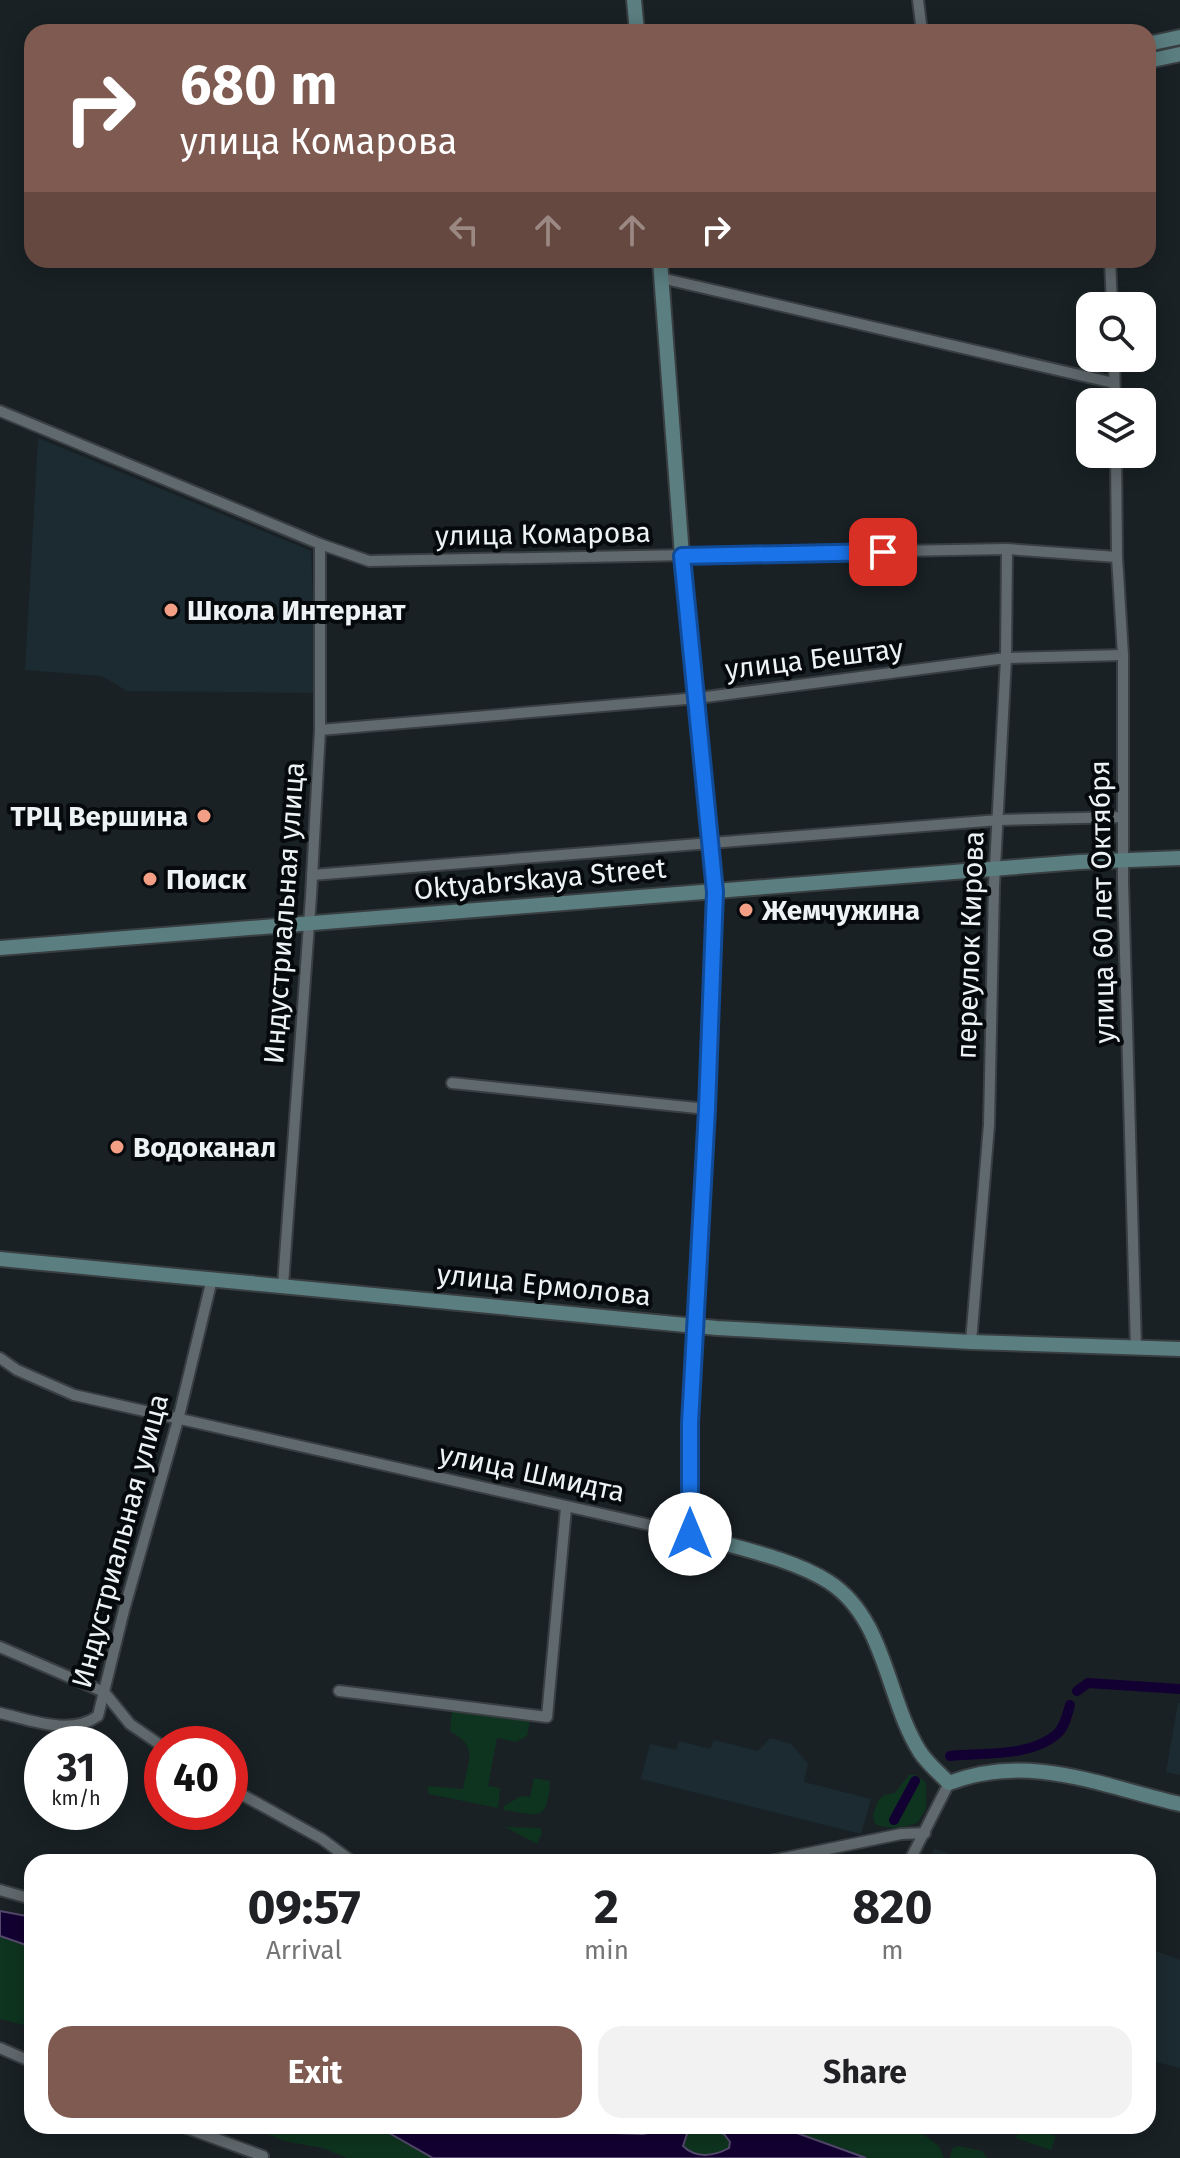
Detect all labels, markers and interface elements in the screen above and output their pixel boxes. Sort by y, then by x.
text: 680 m [180,52,337,119]
icon: right [48,56,152,160]
text: улица Комарова [180,120,457,164]
icon: left [442,208,486,252]
icon: ahead [526,208,570,252]
icon: ahead [610,208,654,252]
icon: right [694,208,738,252]
map controls [1076,292,1156,468]
button: search [1076,292,1156,372]
button: layers [1076,388,1156,468]
street label: улица Комарова [435,516,651,552]
pin [849,518,917,586]
icon: arrive [861,530,905,574]
place label: Школа Интернат [187,594,406,627]
marker: Школа Интернат [162,601,180,619]
street label: улица Бештау [723,632,905,686]
street label: улица 60 лет Октября [1083,760,1121,1044]
street label: Индустриальная улица [257,761,311,1065]
place label: ТРЦ Вершина [11,800,188,833]
marker: ТРЦ Вершина [195,807,213,825]
street label: переулок Кирова [950,830,990,1060]
street label: Oktyabrskaya Street [413,851,668,906]
place label: Поиск [166,863,247,896]
marker: Поиск [141,870,159,888]
place label: Жемчужина [761,894,920,927]
marker: Жемчужина [737,901,755,919]
place label: Водоканал [133,1131,276,1164]
marker: Водоканал [108,1138,126,1156]
street label: улица Ермолова [435,1257,653,1313]
street label: Индустриальная улица [65,1390,175,1692]
street label: улица Шмидта [436,1437,628,1509]
position arrow [648,1492,732,1576]
speed limit sign: 40 [144,1726,248,1830]
text: 31 [57,1744,95,1792]
text: km/h [51,1786,101,1810]
text: 09:57 [247,1878,361,1936]
text: 2 [594,1878,619,1936]
text: 820 [852,1878,933,1936]
text: Arrival [266,1935,342,1966]
text: min [584,1935,629,1966]
text: m [881,1935,904,1966]
button: Exit [48,2026,582,2118]
button: Share [598,2026,1132,2118]

